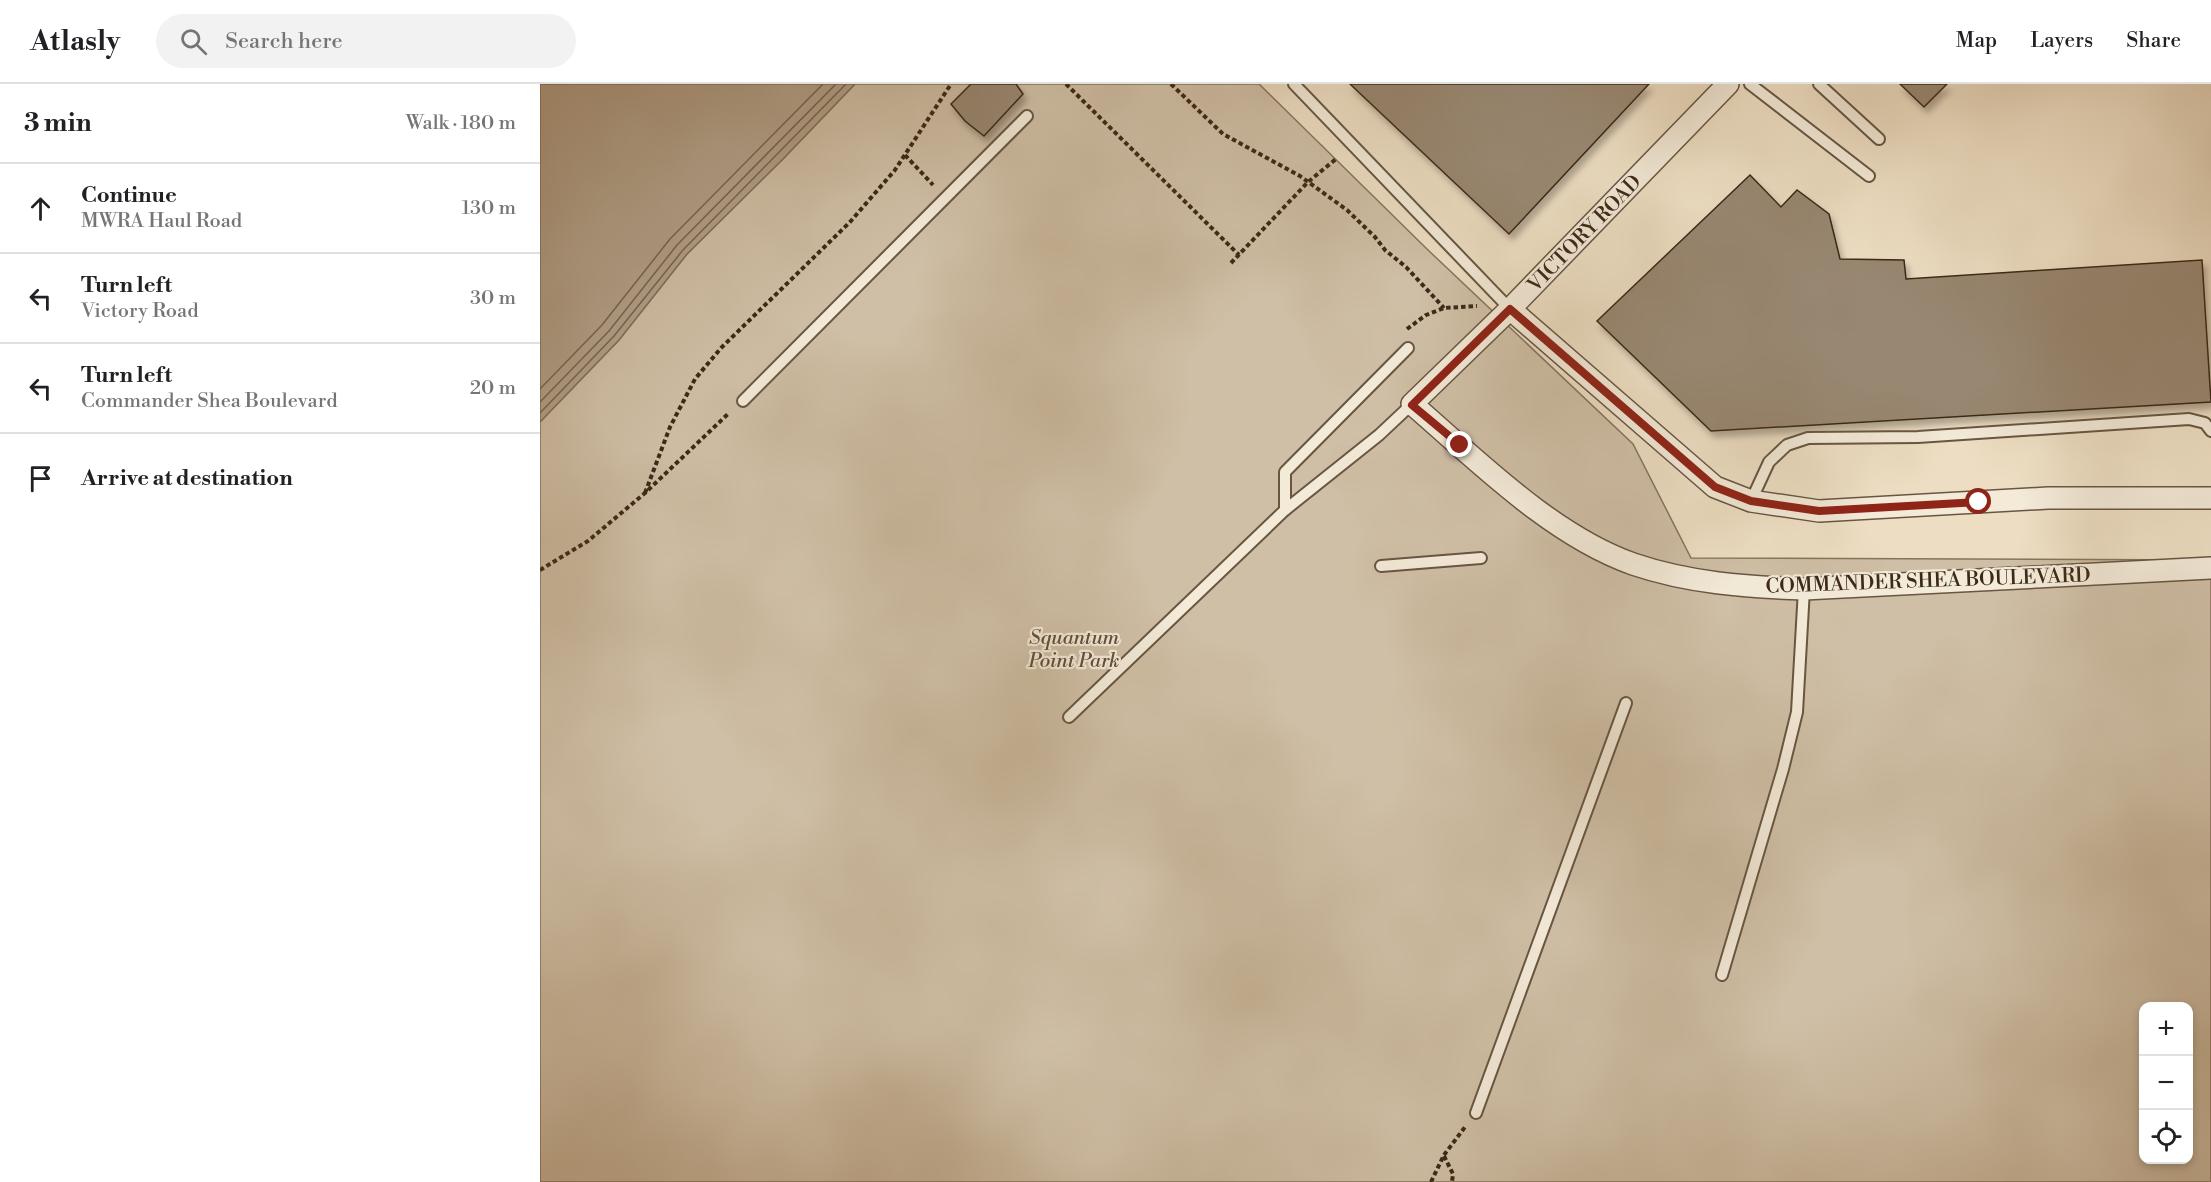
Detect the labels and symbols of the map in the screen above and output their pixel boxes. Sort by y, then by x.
street label: VICTORY ROAD [1522,170,1647,299]
route end [1446,431,1472,457]
route start [1965,488,1991,514]
street label: COMMANDER SHEA BOULEVARD [1765,563,2091,600]
park label: Squantum Point Park [1028,626,1120,674]

